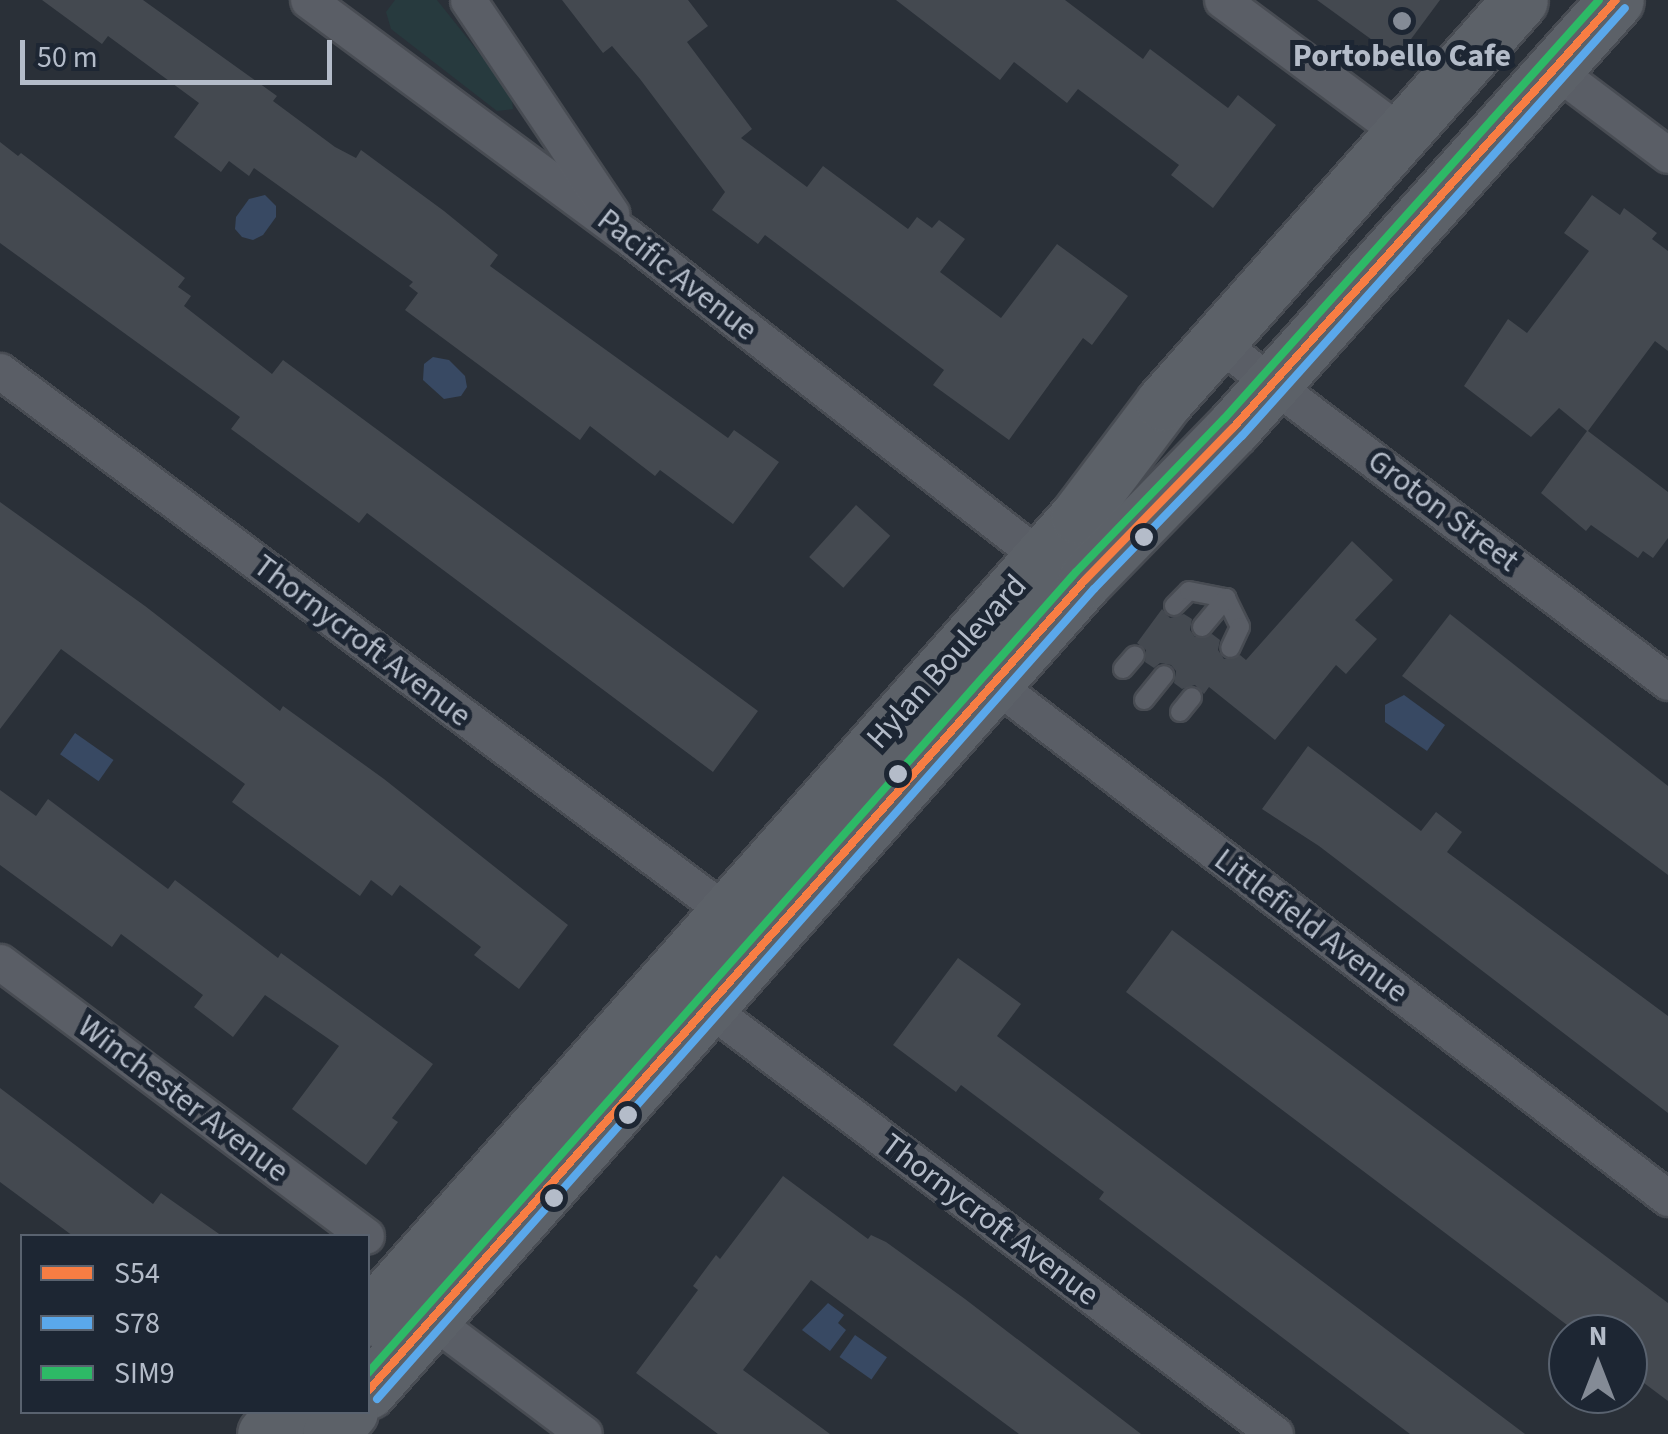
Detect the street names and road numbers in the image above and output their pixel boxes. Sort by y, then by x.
street label: Pacific Avenue [589,201,765,349]
street label: Groton Street [1360,442,1526,580]
street label: Thornycroft Avenue [246,547,478,735]
street label: Hylan Boulevard [859,567,1035,757]
street label: Littlefield Avenue [1207,841,1415,1011]
street label: Winchester Avenue [70,1007,296,1191]
street label: Thornycroft Avenue [874,1126,1106,1314]

